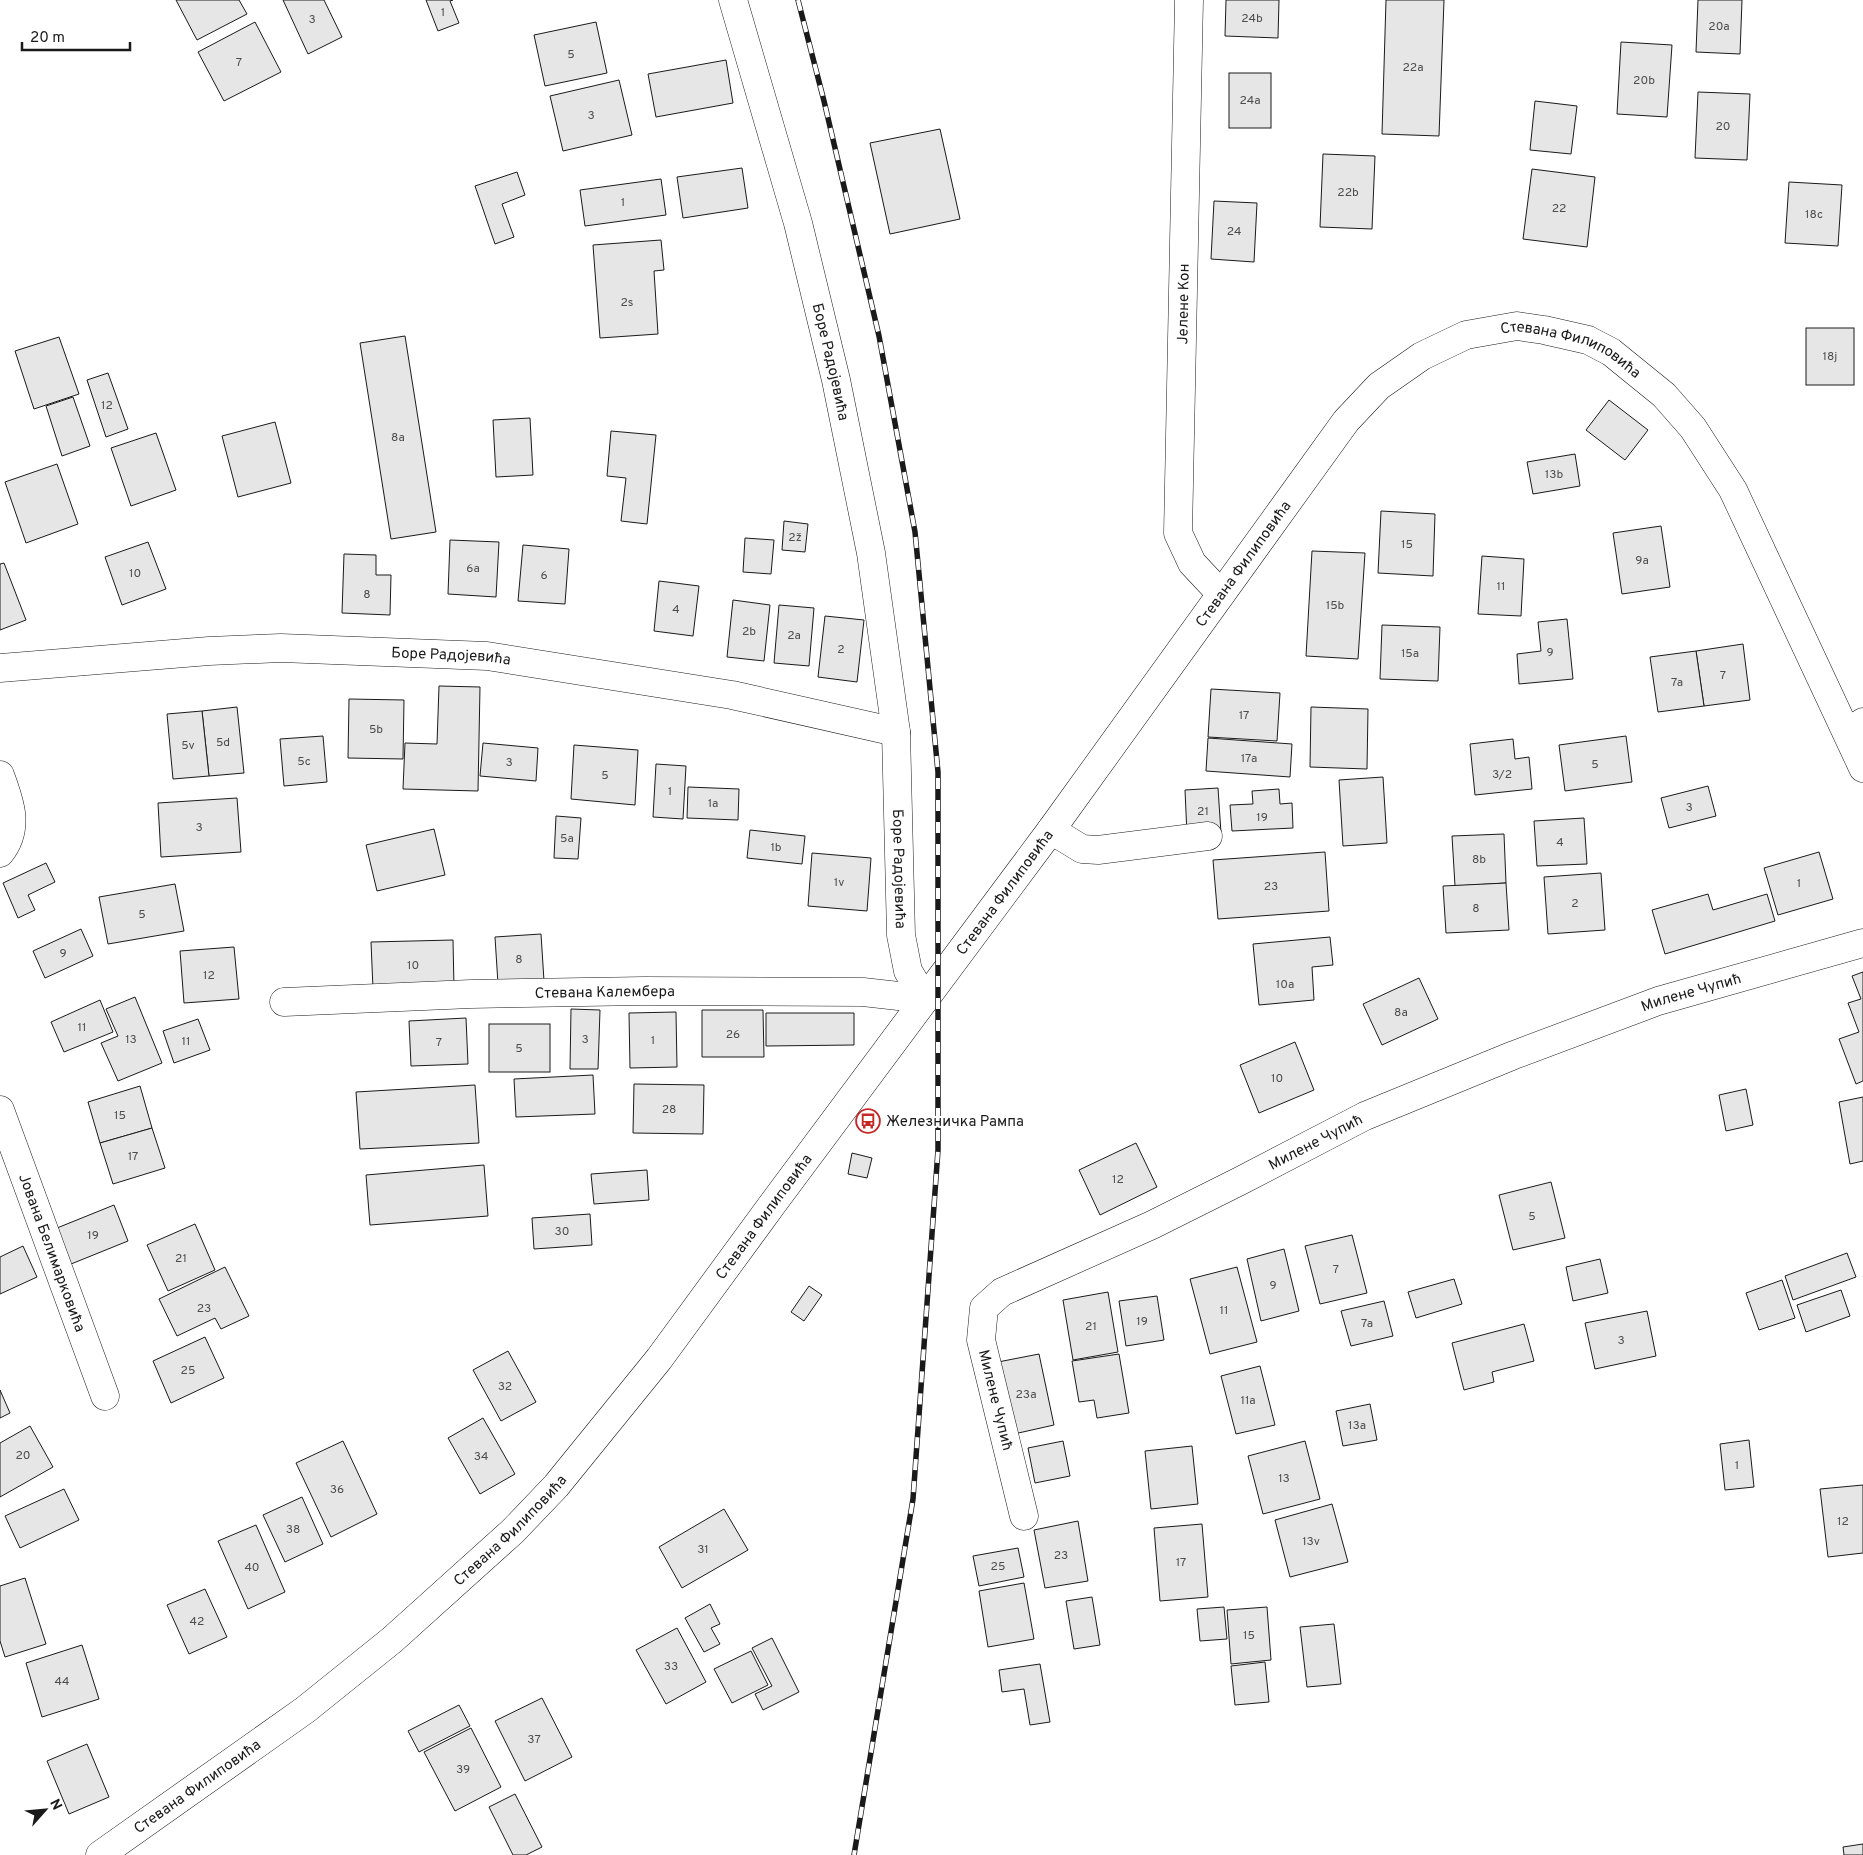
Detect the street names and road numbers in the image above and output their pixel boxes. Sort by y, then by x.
street label: Јелене Кон [1174,263,1195,345]
street label: Боре Радојевића [807,302,852,423]
street label: Стевана Филиповића [1499,318,1644,383]
street label: Стевана Филиповића [1192,498,1296,632]
street label: Боре Радојевића [391,644,512,671]
street label: Боре Радојевића [887,809,909,929]
street label: Стевана Филиповића [953,827,1059,960]
street label: Милене Чупић [1639,970,1744,1017]
street label: Стевана Калембера [535,983,675,1004]
street label: Милене Чупић [1266,1111,1366,1175]
street label: Стевана Филиповића [712,1151,817,1284]
street label: Јована Белимарковића [13,1171,89,1335]
street label: Милене Чупић [973,1348,1016,1453]
street label: Стевана Филиповића [450,1472,572,1591]
street label: Стевана Филиповића [131,1736,265,1839]

